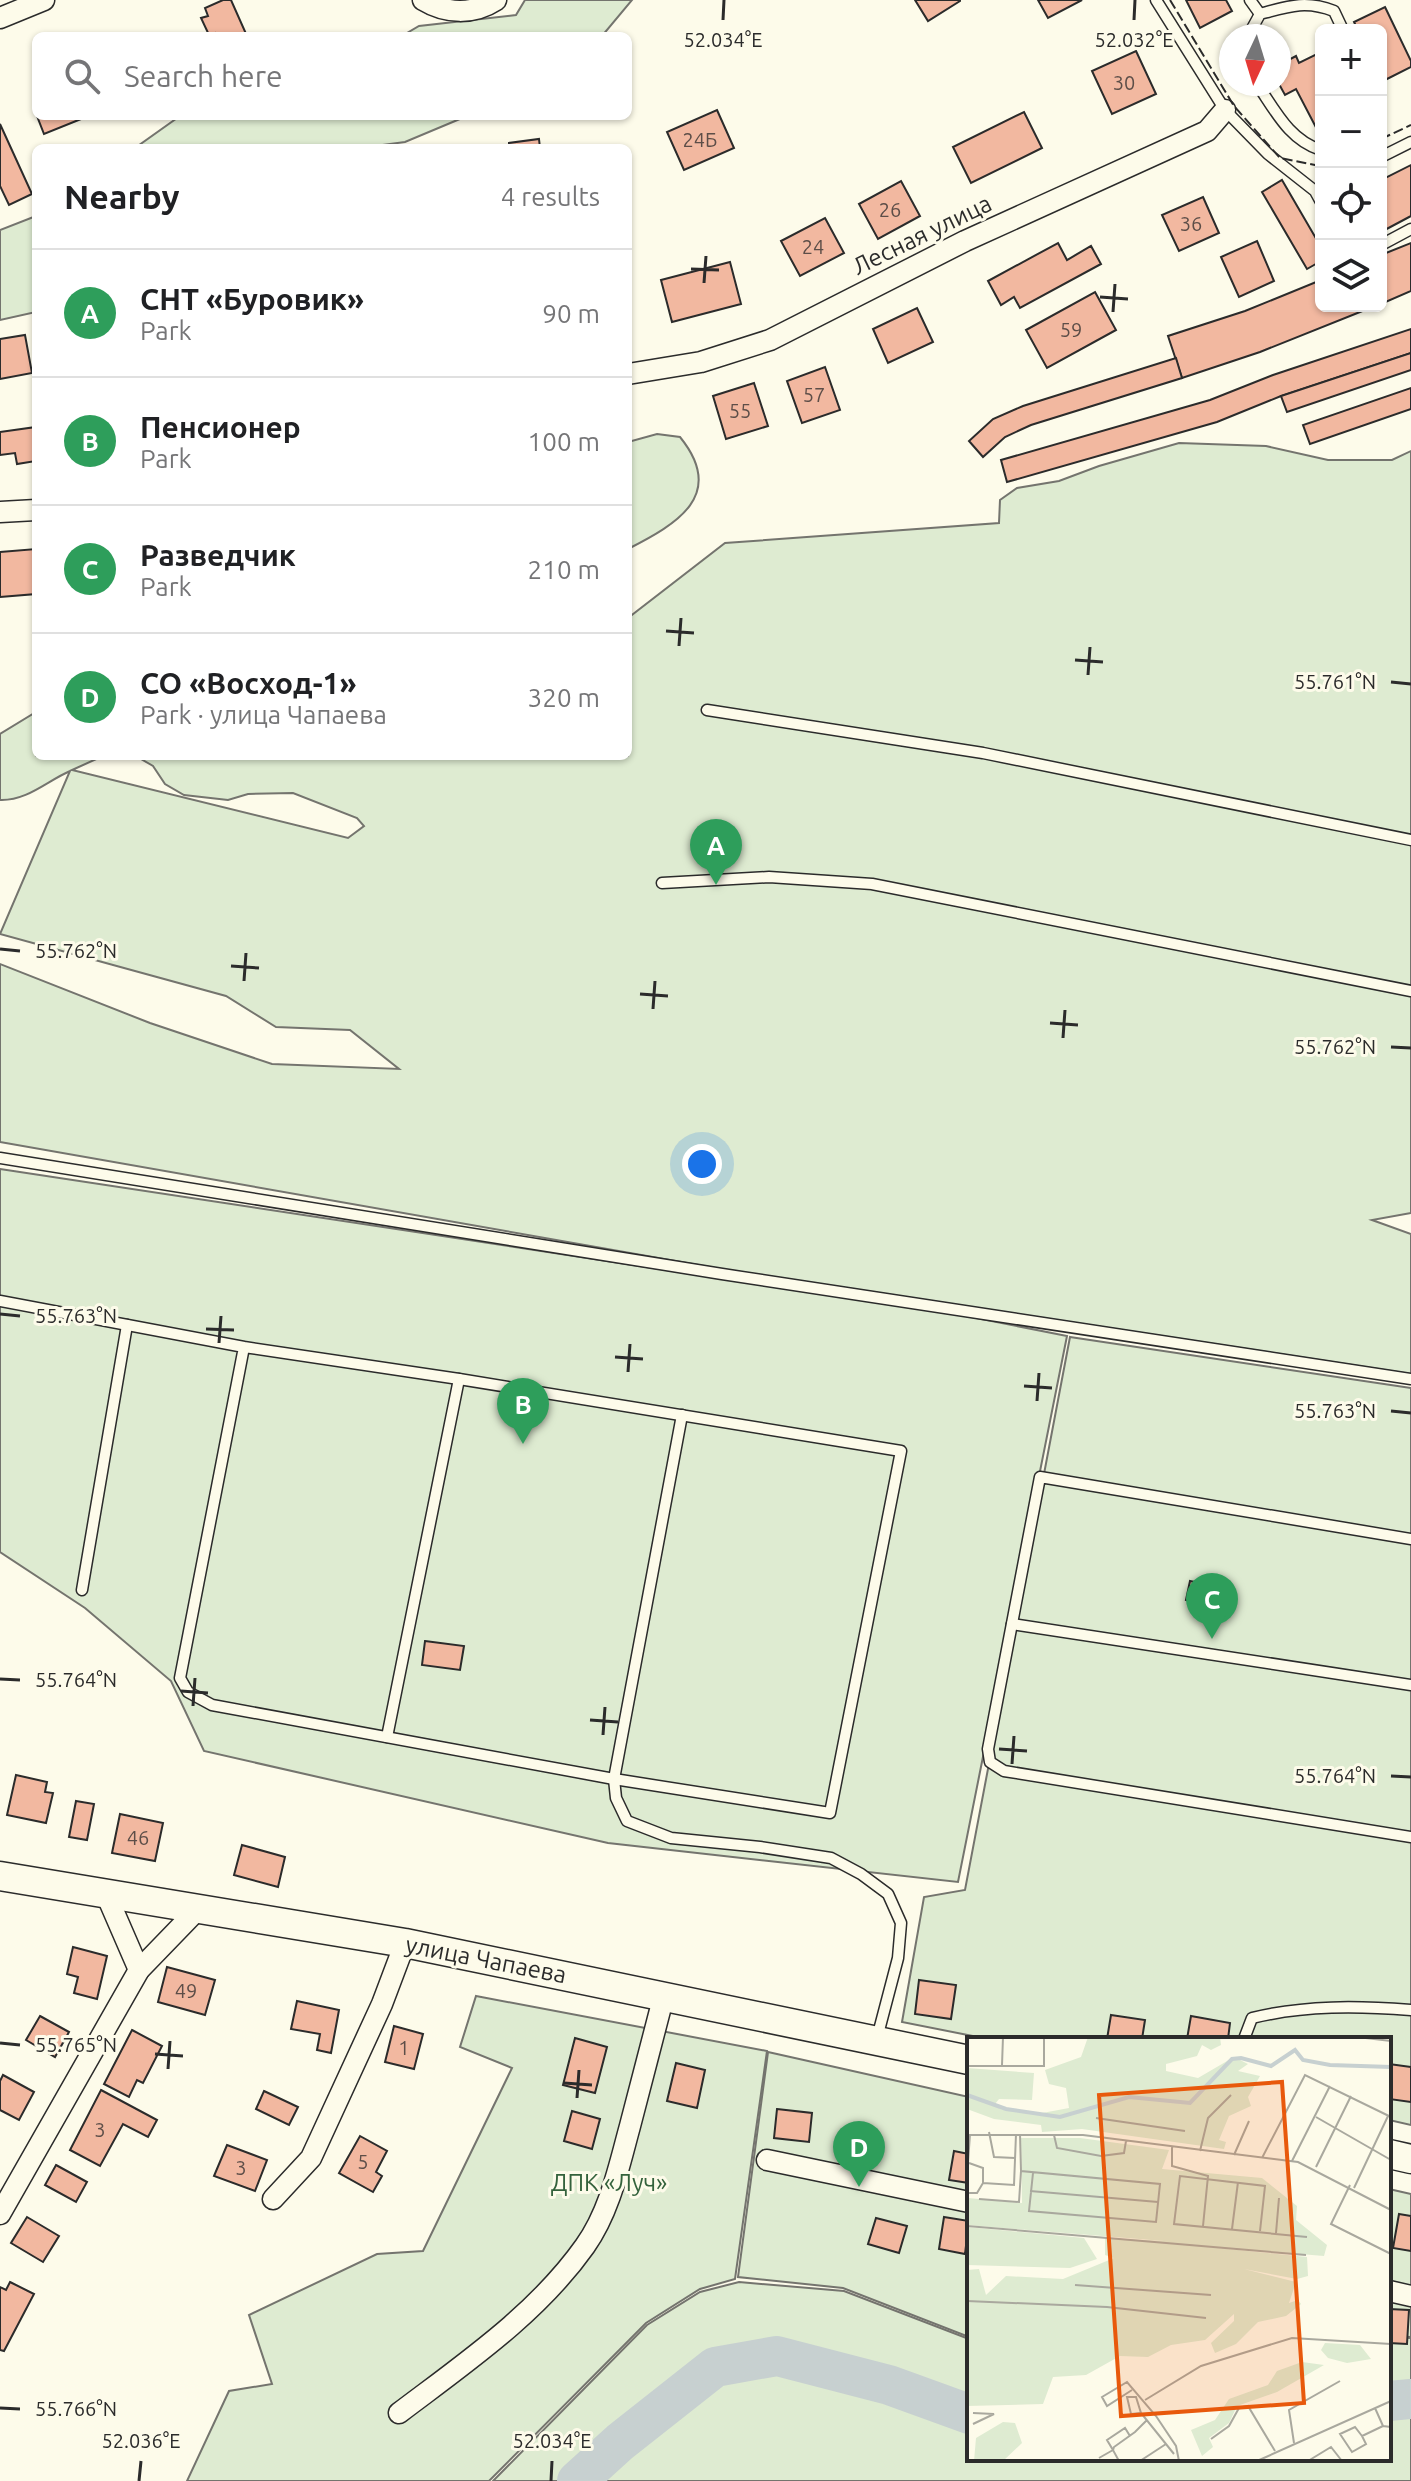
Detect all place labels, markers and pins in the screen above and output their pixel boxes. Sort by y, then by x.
pin: A [690,819,742,885]
pin: B [497,1378,549,1444]
pin: C [1186,1573,1238,1639]
pin: D [833,2121,885,2187]

